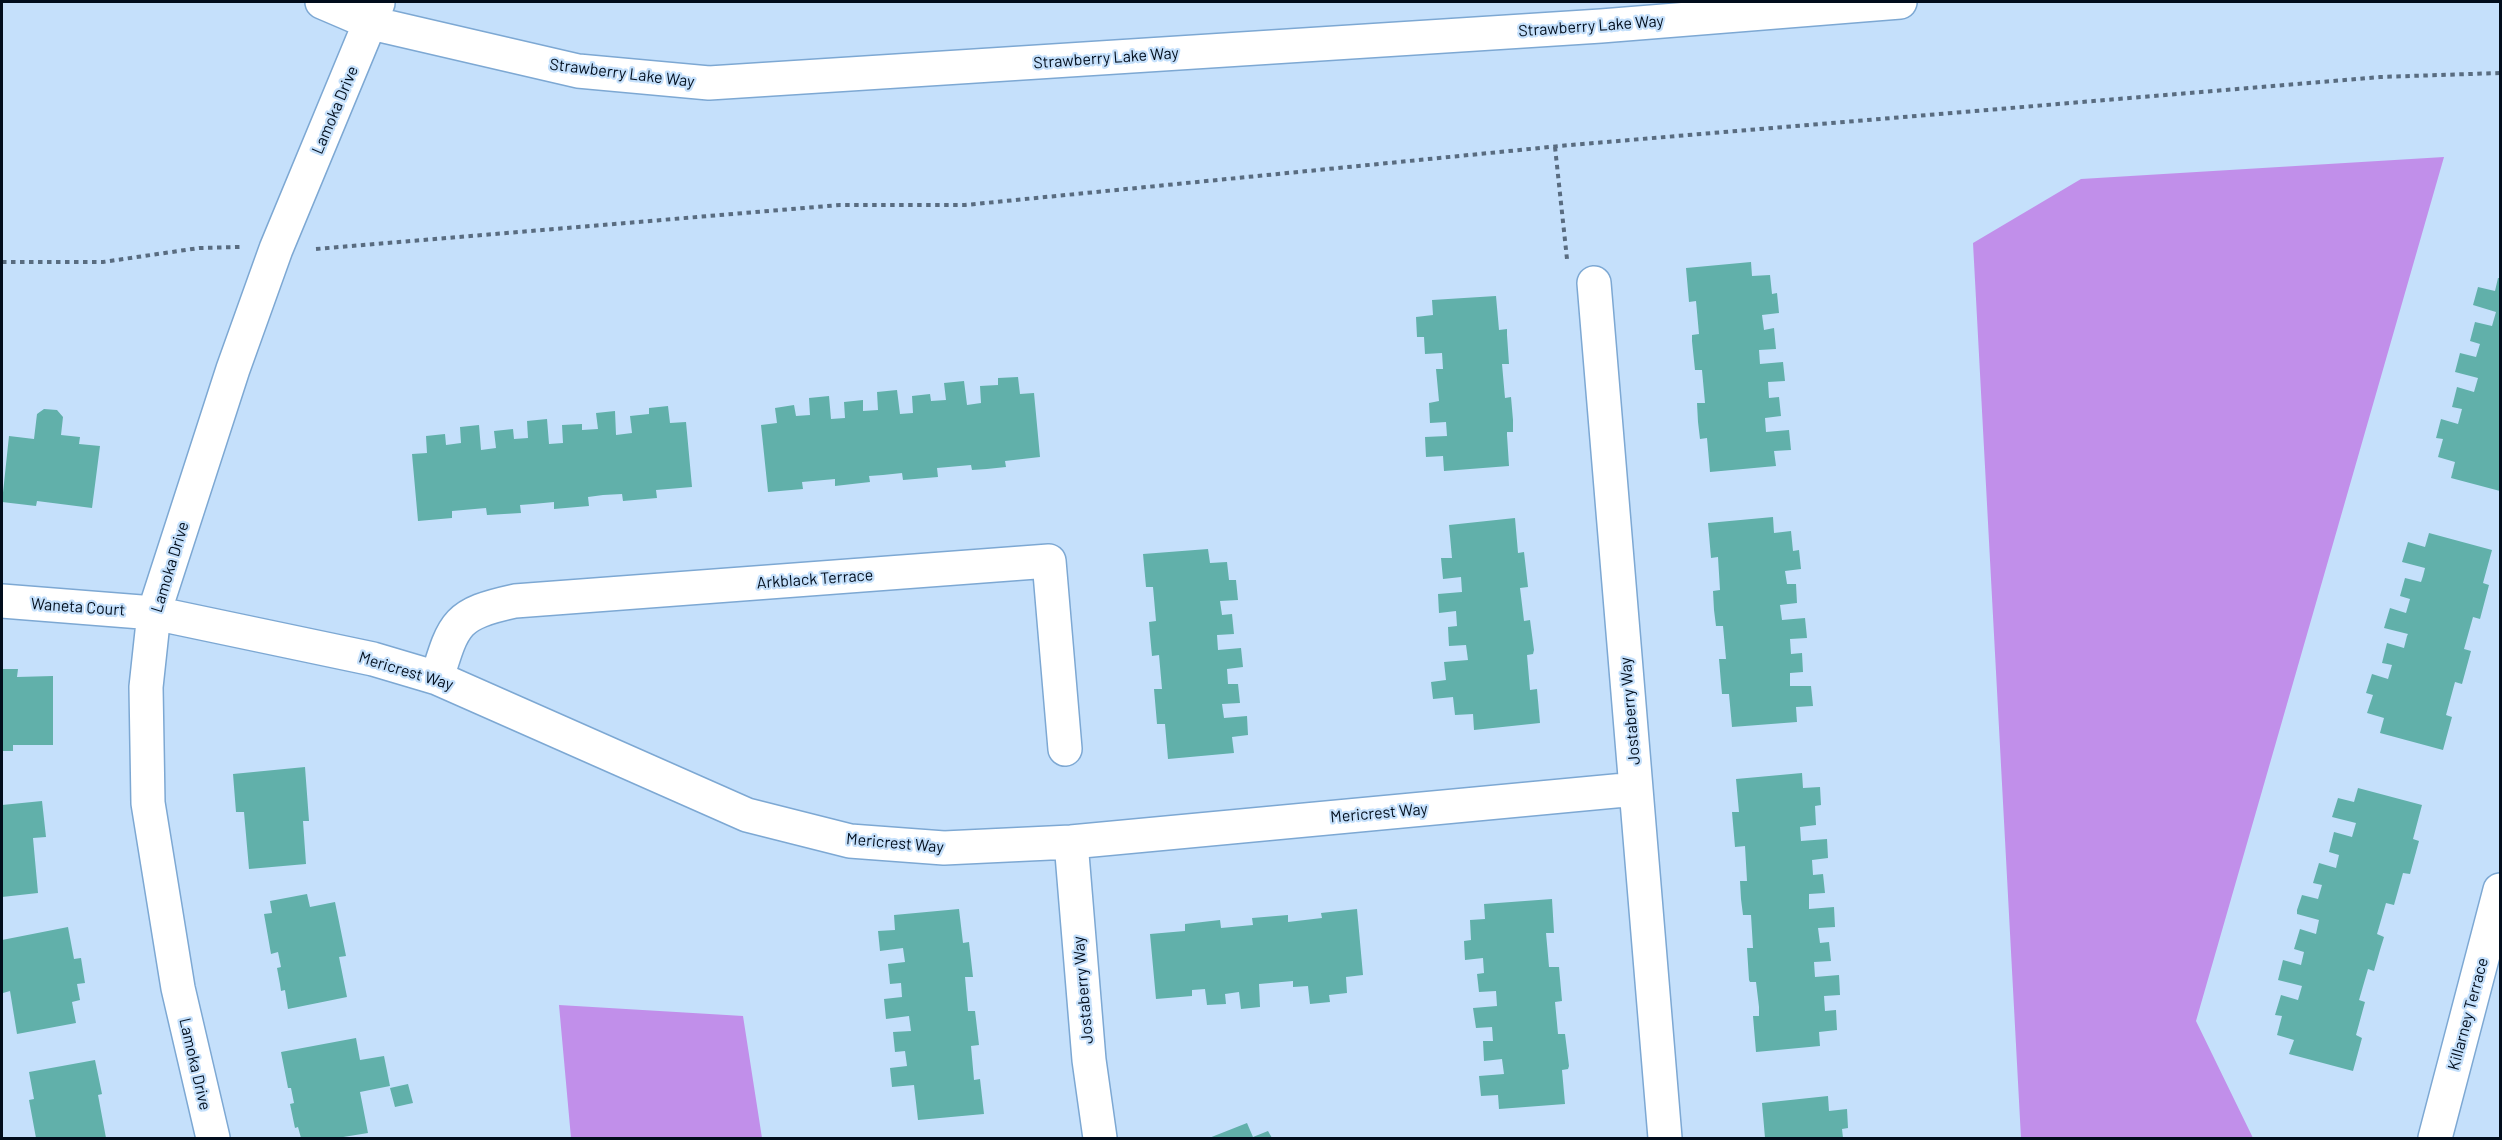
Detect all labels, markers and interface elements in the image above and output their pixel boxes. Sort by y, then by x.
street label: Strawberry Lake Way [1518,11,1664,41]
street label: Strawberry Lake Way [1033,43,1179,73]
street label: Strawberry Lake Way [548,55,696,91]
street label: Lamoka Drive [308,63,362,157]
street label: Lamoka Drive [147,519,193,615]
street label: Arkblack Terrace [756,565,874,593]
street label: Waneta Court [30,594,126,620]
street label: Mericrest Way [356,648,456,694]
street label: Jostaberry Way [1616,656,1644,766]
street label: Mericrest Way [1329,799,1429,827]
street label: Mericrest Way [845,829,945,857]
street label: Jostaberry Way [1069,935,1097,1045]
street label: Killarney Terrace [2444,956,2492,1072]
street label: Lamoka Drive [175,1016,215,1112]

